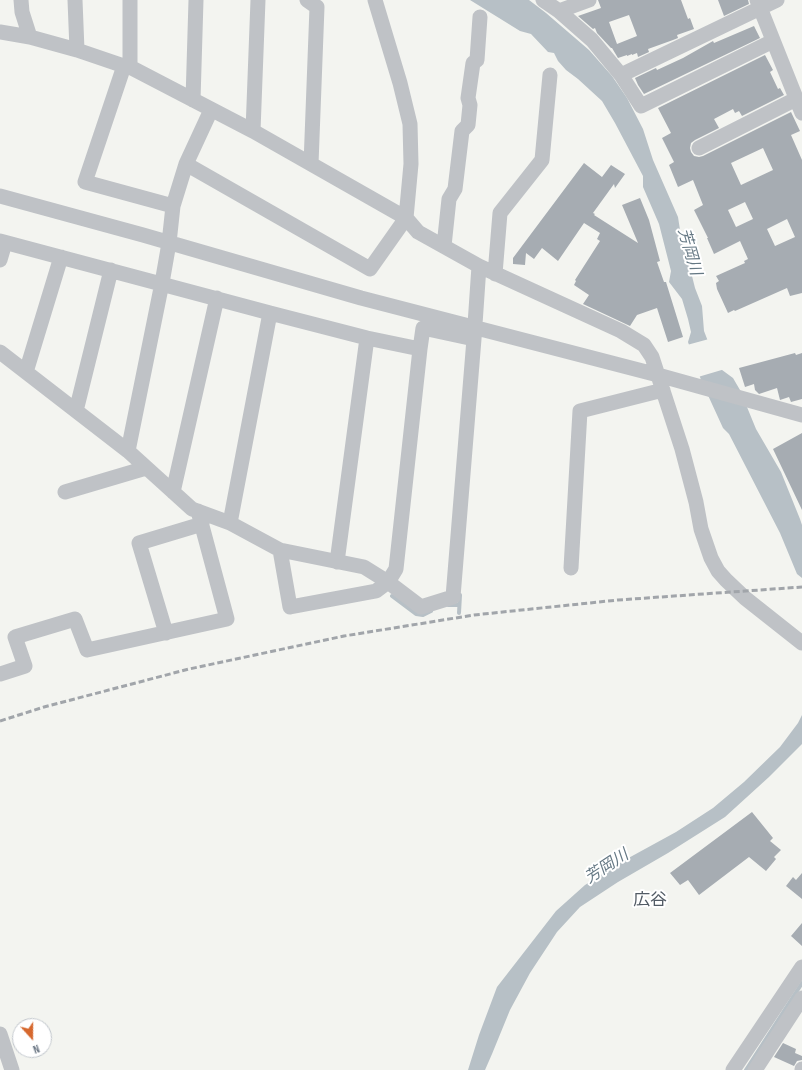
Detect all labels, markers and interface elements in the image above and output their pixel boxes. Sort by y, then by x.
water label: 芳岡川 [673,226,705,278]
water label: 芳岡川 [582,846,632,888]
district label: 広谷 [633,891,667,911]
north arrow [12,1018,52,1058]
text: N [31,1042,41,1056]

